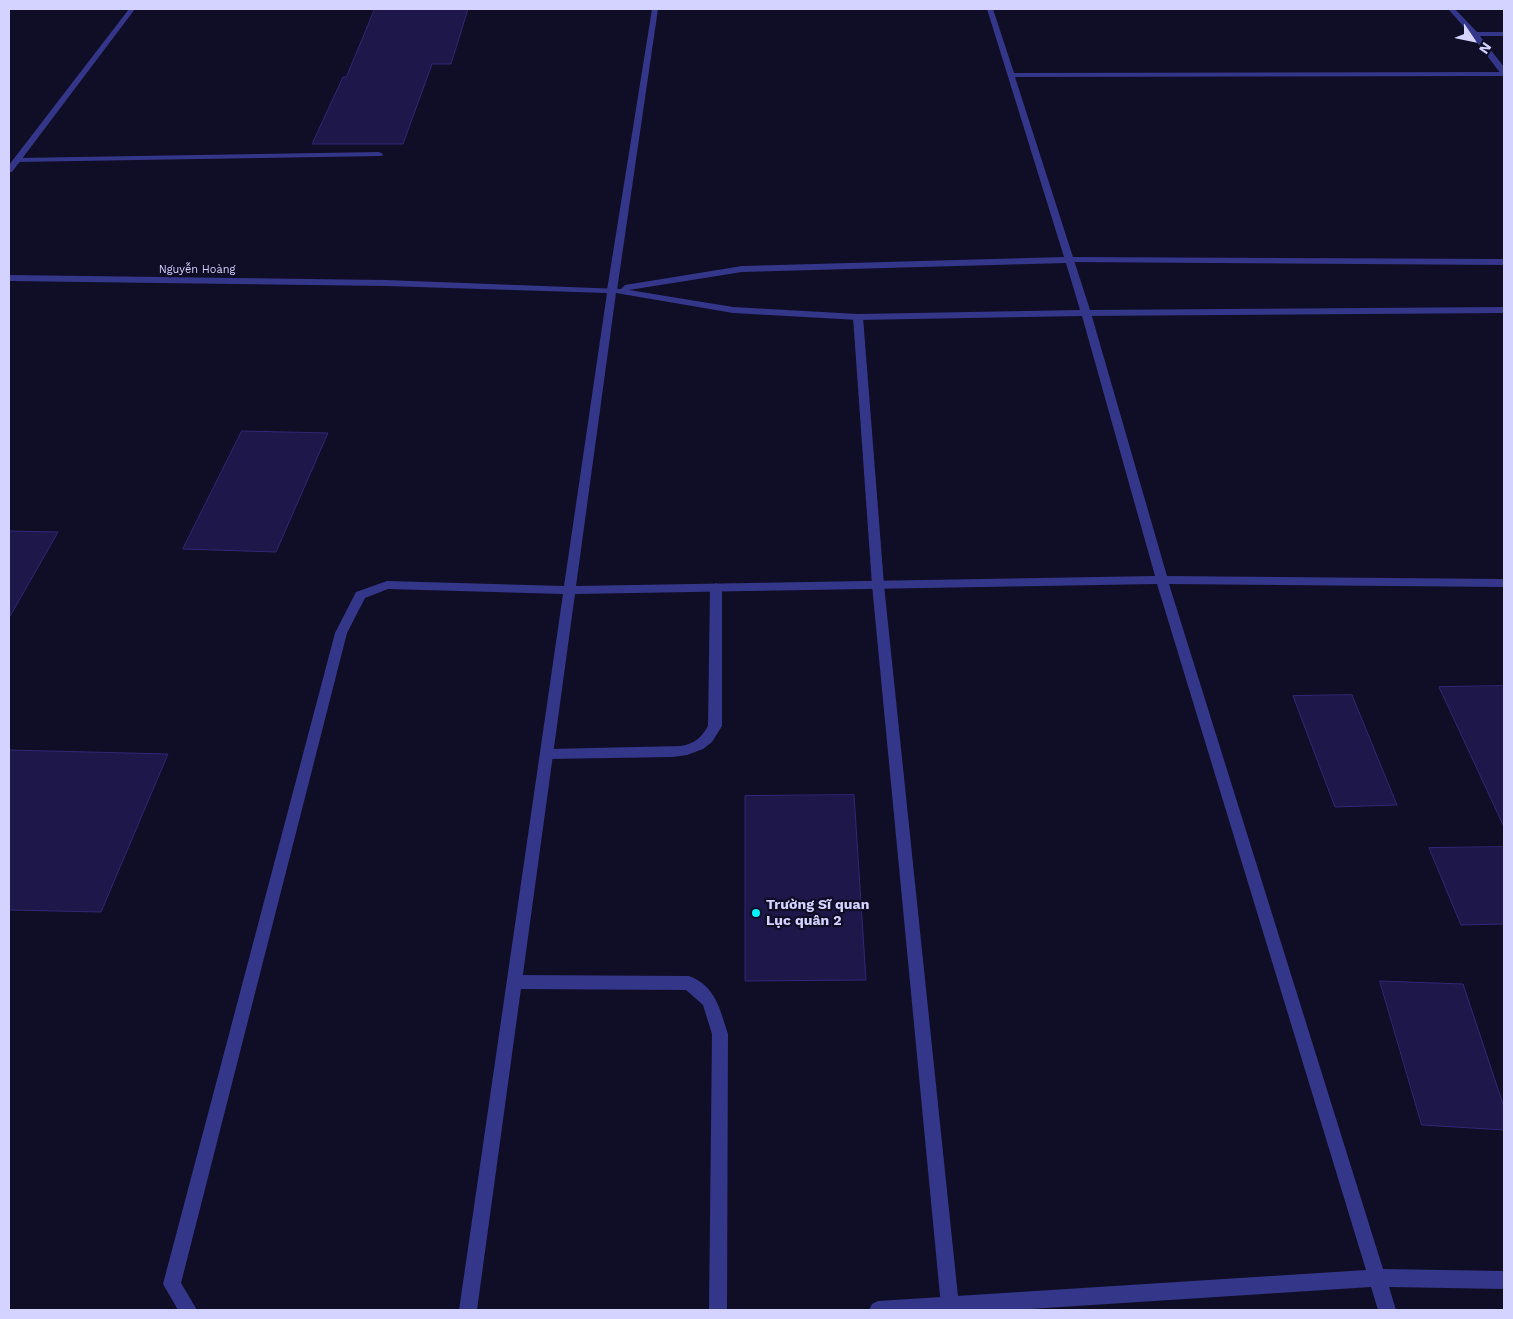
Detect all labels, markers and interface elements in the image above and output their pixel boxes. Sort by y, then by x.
north arrow [1448,15,1498,65]
text: N [1476,40,1495,57]
street label: Nguyễn Hoàng [159,263,235,277]
place label: Trường Sĩ quan Lục quân 2 [766,897,869,930]
marker: Trường Sĩ quan Lục quân 2 [750,907,762,919]

